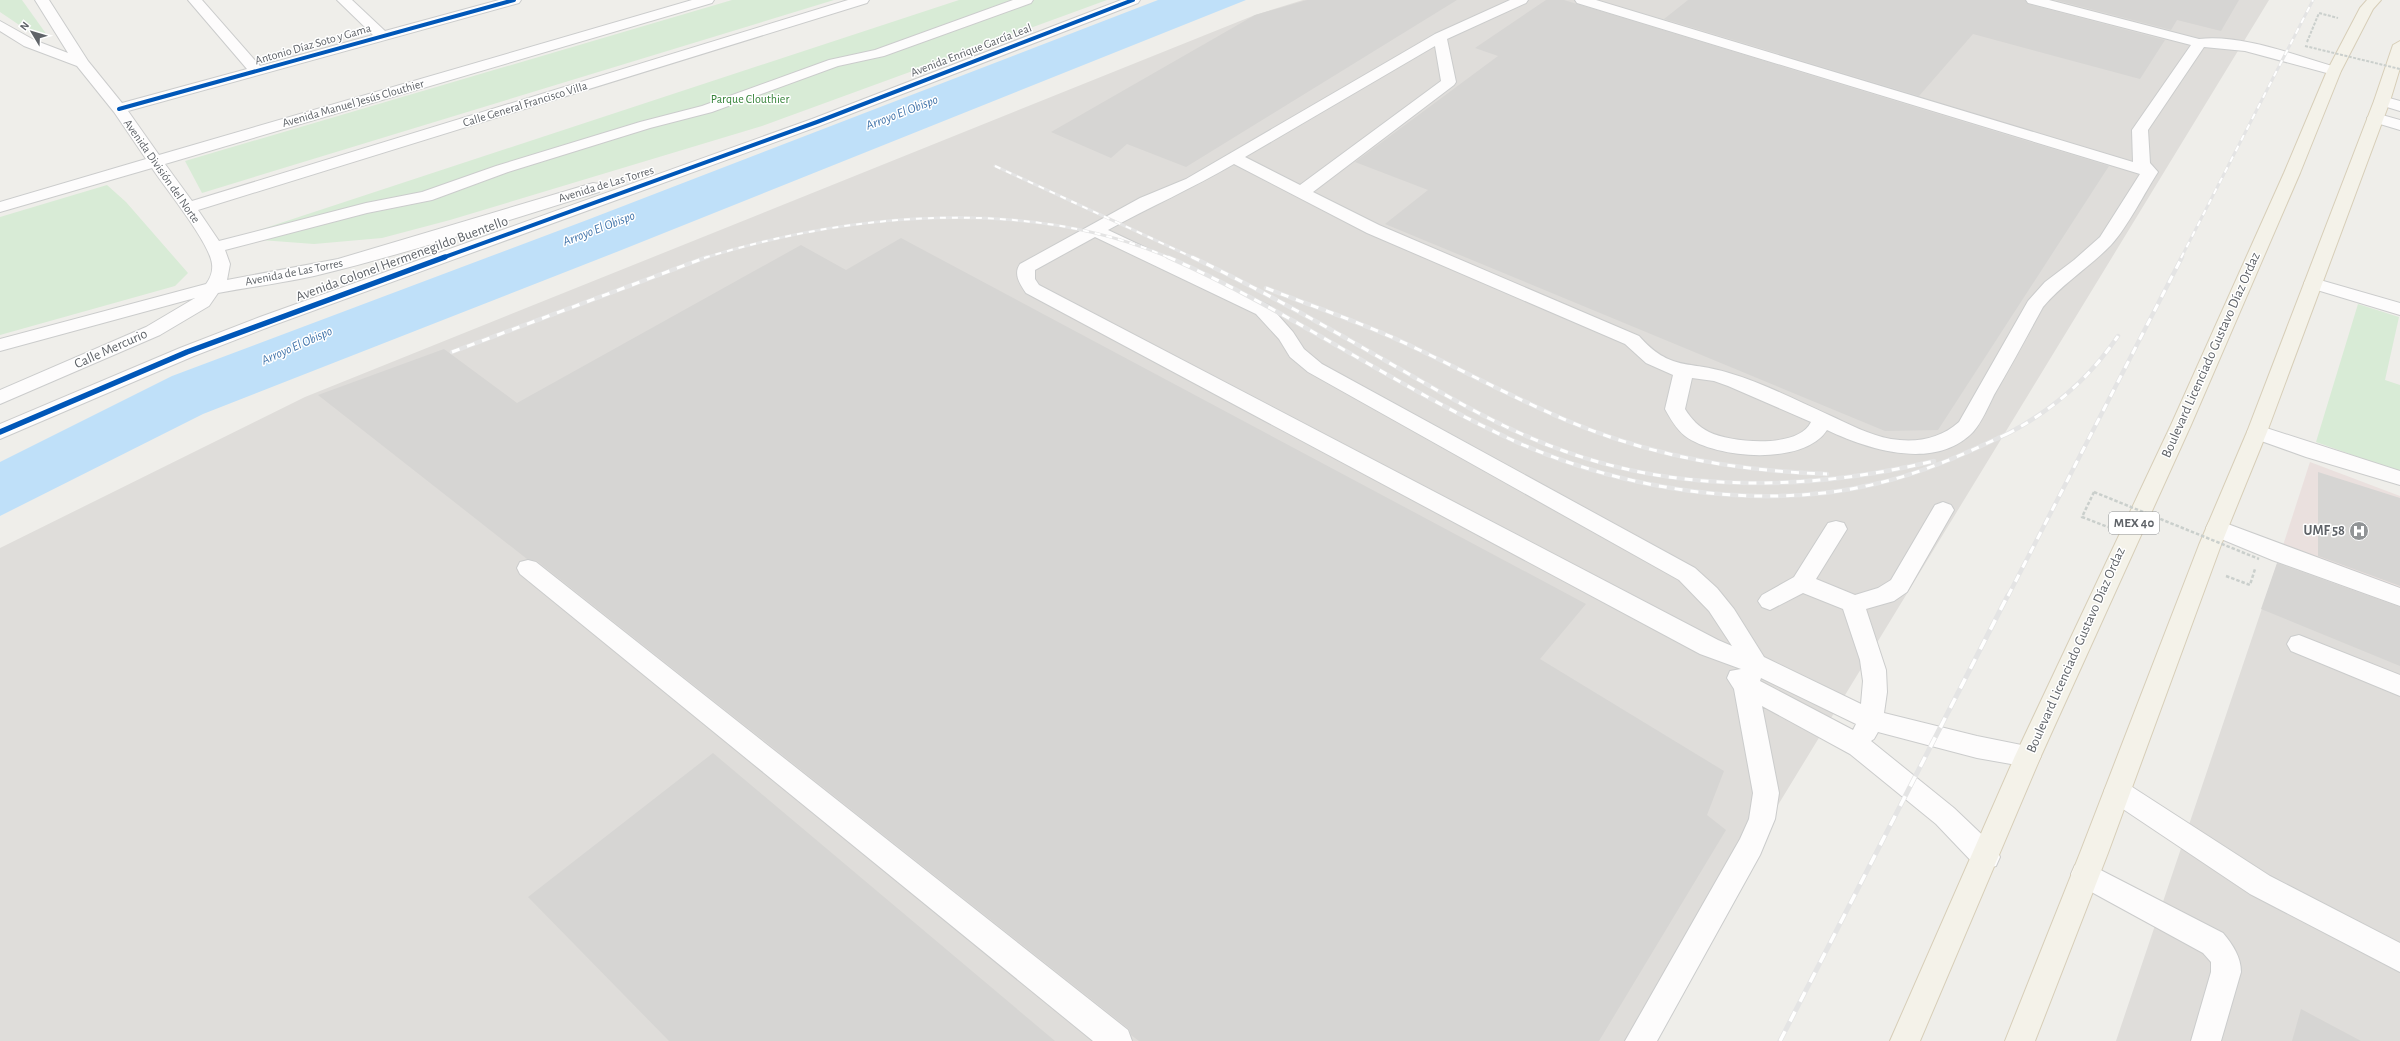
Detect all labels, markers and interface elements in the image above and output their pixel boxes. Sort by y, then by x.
north arrow [12,12,52,52]
text: N [18,20,31,33]
street label: Avenida Enrique García Leal [909,21,1033,79]
street label: Antonio Díaz Soto y Gama [254,22,373,67]
street label: Avenida Manuel Jesús Clouthier [281,77,425,129]
street label: Calle General Francisco Villa [461,79,589,129]
park label: Parque Clouthier [711,93,789,105]
water label: Arroyo El Obispo [863,93,940,133]
street label: Avenida División del Norte [122,117,202,225]
street label: Avenida de Las Torres [557,164,655,204]
water label: Arroyo El Obispo [560,209,637,249]
street label: Avenida Colonel Hermenegildo Buentello [294,214,510,304]
street label: Boulevard Licenciado Gustavo Díaz Ordaz [2159,250,2263,460]
street label: Avenida de Las Torres [244,257,344,287]
water label: Arroyo El Obispo [259,325,334,368]
street label: Calle Mercurio [72,327,150,371]
road number: MEX 40 [2109,512,2159,534]
hospital icon: UMF 58 [2348,520,2370,542]
place label: UMF 58 [2303,524,2345,538]
street label: Boulevard Licenciado Gustavo Díaz Ordaz [2024,545,2128,755]

